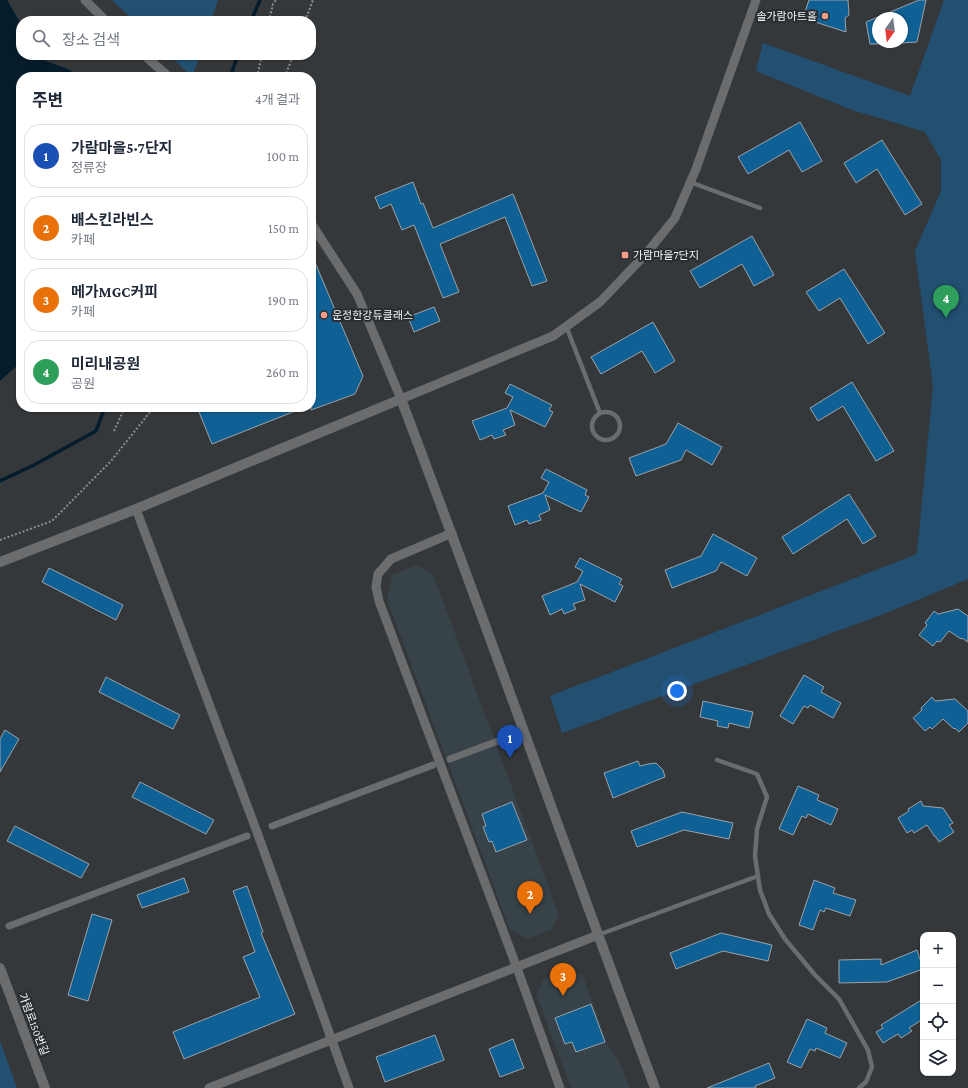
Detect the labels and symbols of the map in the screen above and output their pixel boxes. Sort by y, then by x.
place label: 솔가람아트홀 [756,10,817,22]
marker: 솔가람아트홀 [820,11,830,21]
north arrow [872,12,908,48]
place label: 가람마을7단지 [633,249,699,261]
marker: 가람마을7단지 [620,250,630,260]
pin: 4 [933,285,959,318]
place label: 운정한강듀클래스 [332,309,413,321]
marker: 운정한강듀클래스 [319,310,329,320]
your location [667,681,687,701]
pin: 1 [497,725,523,758]
pin: 2 [517,881,543,914]
pin: 3 [550,963,576,996]
street label: 가람로150번길 [17,991,51,1057]

